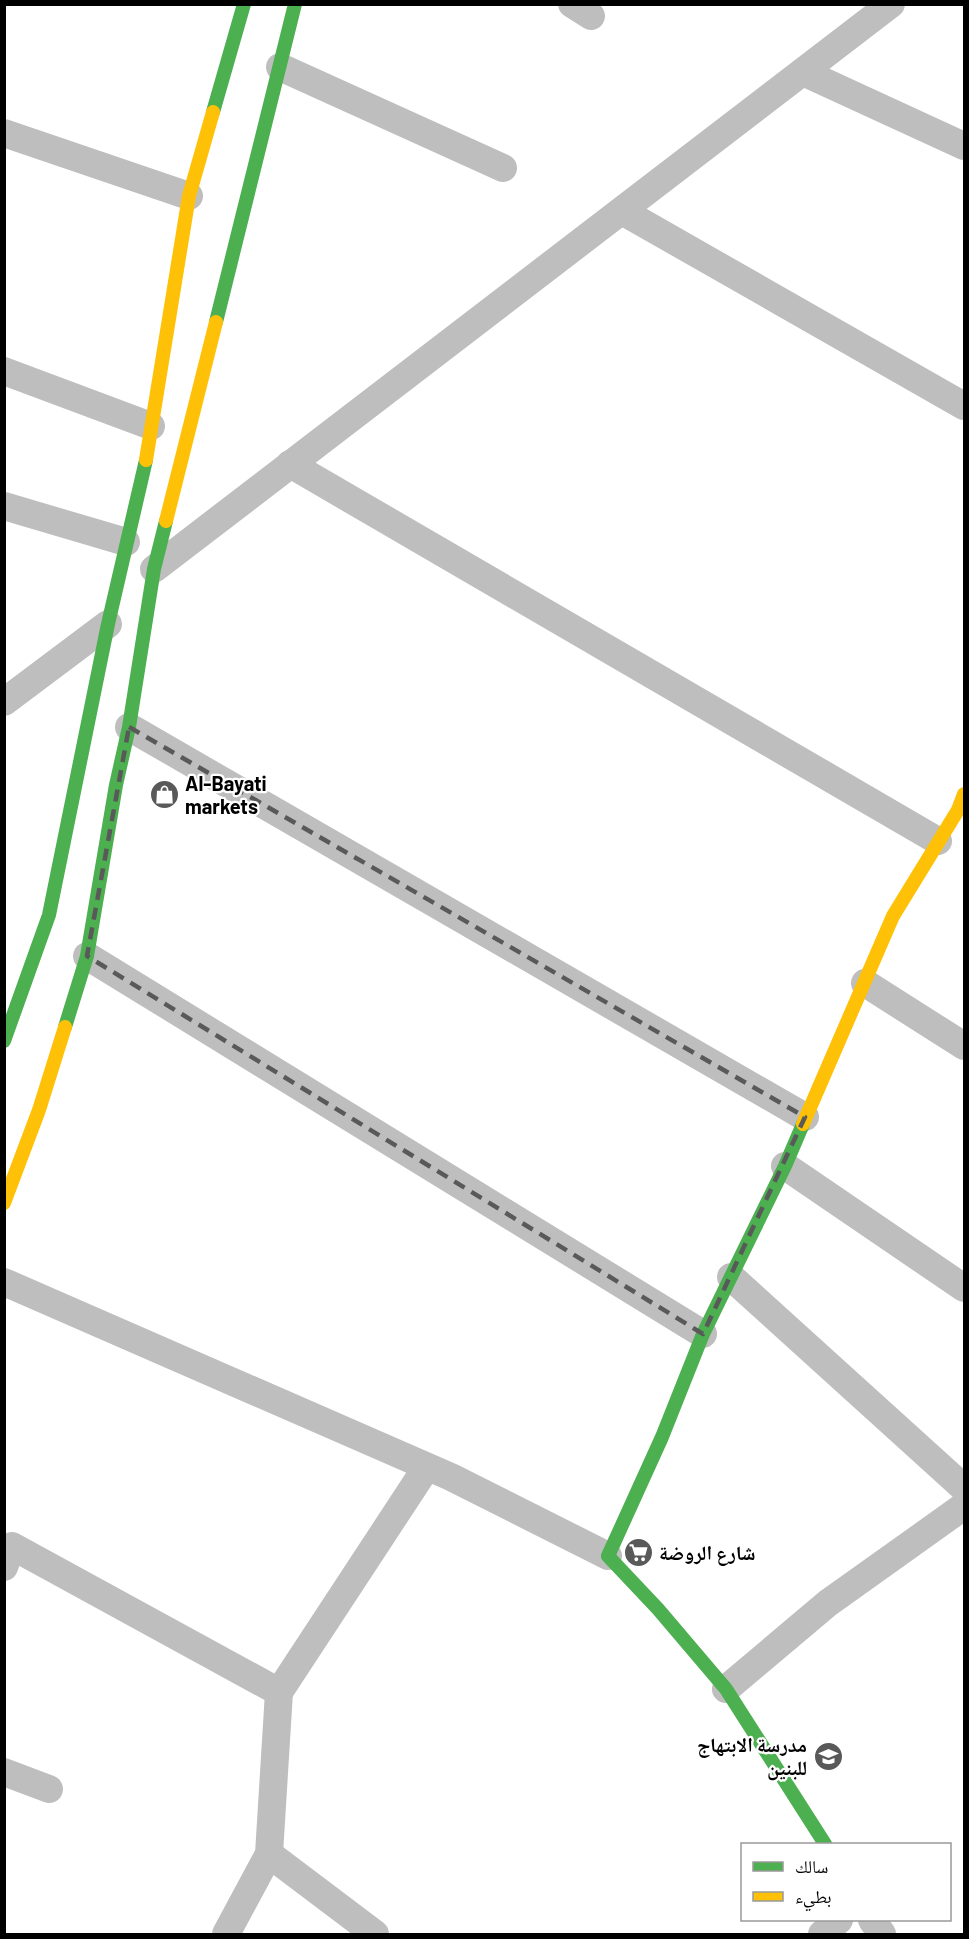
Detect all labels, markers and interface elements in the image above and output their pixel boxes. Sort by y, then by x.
place label: Al-Bayati markets [185,771,267,818]
shop icon: Al-Bayati markets [148,779,180,811]
supermarket icon: شارع الروضة [622,1537,654,1569]
place label: شارع الروضة [659,1540,755,1566]
place label: مدرسة الابتهاج للبنين [697,1732,807,1781]
school or university icon: مدرسة الابتهاج للبنين [812,1741,844,1773]
legend [741,1843,951,1921]
text: سالك [795,1855,828,1877]
text: بطيء [795,1885,832,1912]

